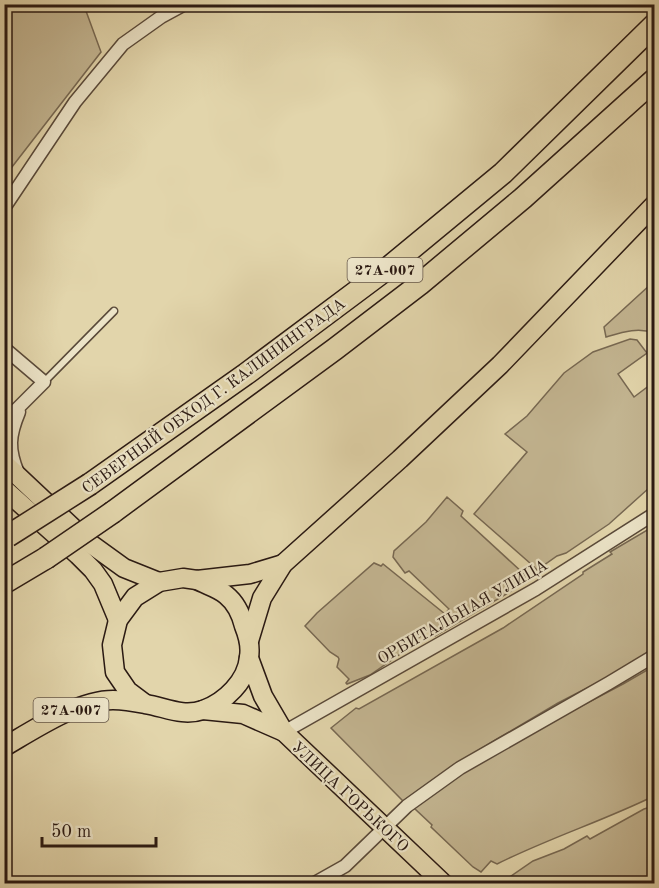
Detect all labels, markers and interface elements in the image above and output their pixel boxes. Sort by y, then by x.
road number: 27А-007 [348,258,422,282]
street label: СЕВЕРНЫЙ ОБХОД Г. КАЛИНИНГРАДА [77,293,349,497]
street label: ОРБИТАЛЬНАЯ УЛИЦА [375,557,551,668]
road number: 27А-007 [34,698,109,722]
street label: УЛИЦА ГОРЬКОГО [288,739,411,856]
scale bar [42,810,156,848]
text: 50 m [51,823,91,841]

